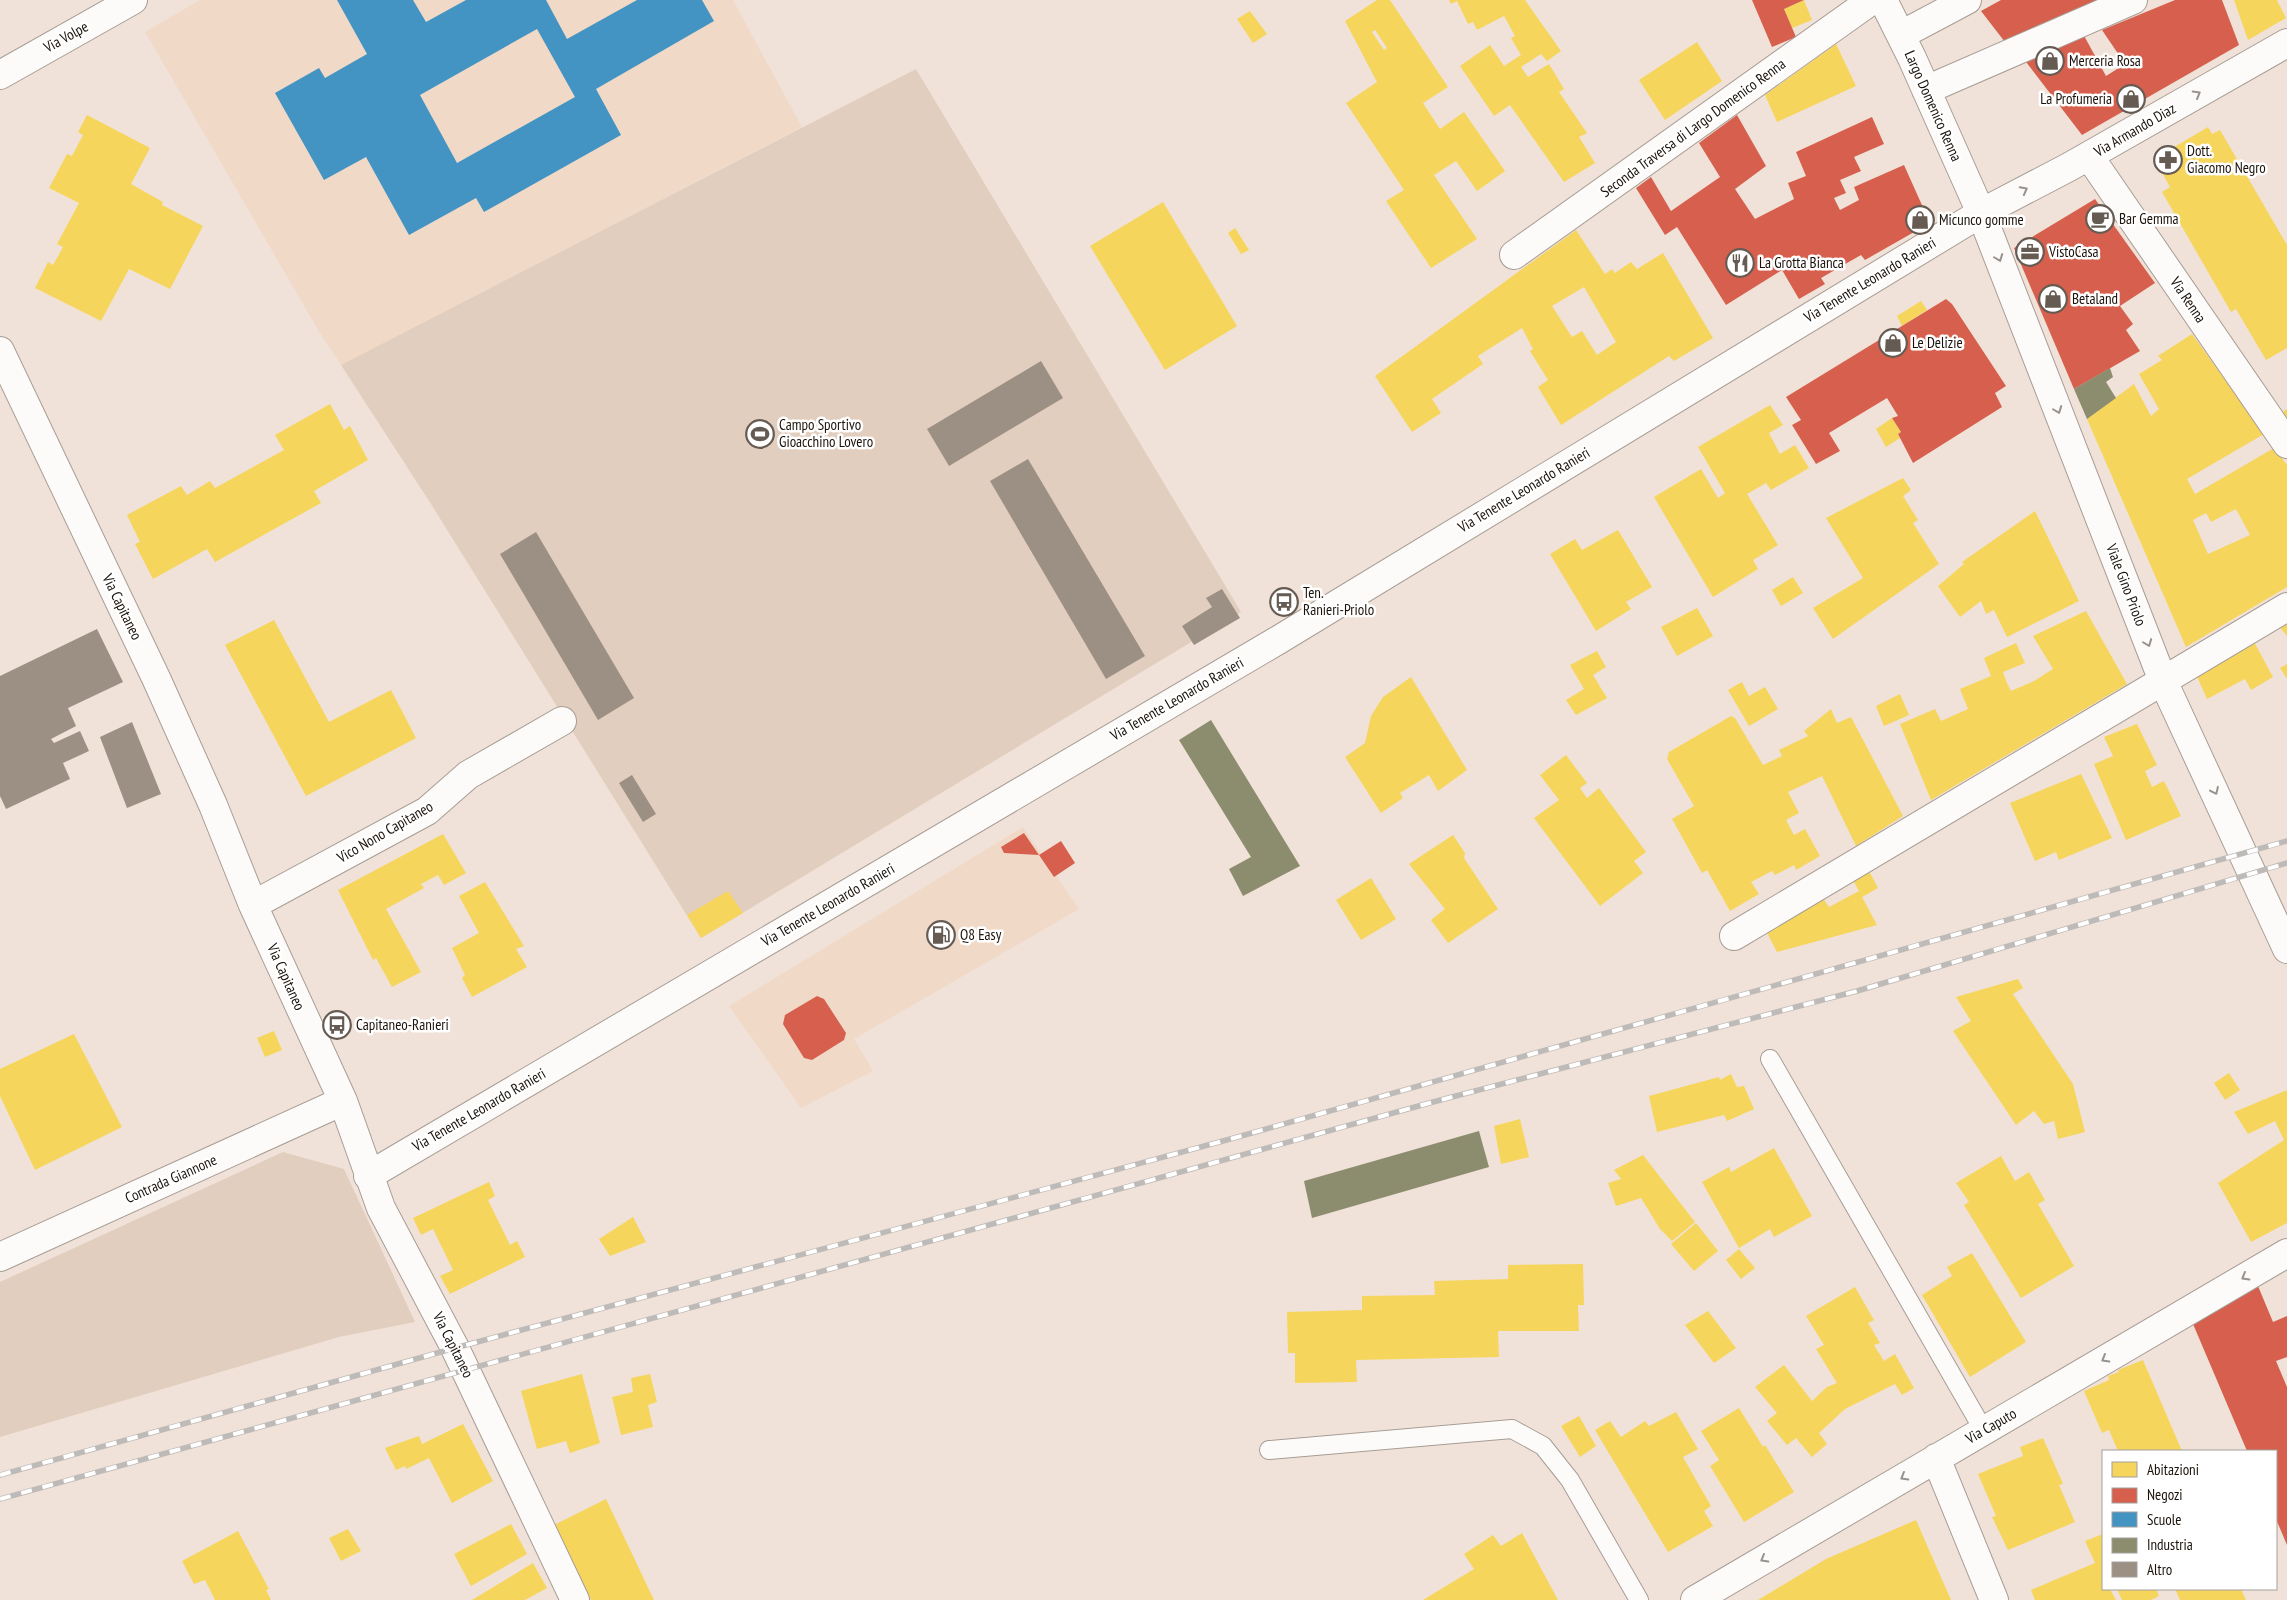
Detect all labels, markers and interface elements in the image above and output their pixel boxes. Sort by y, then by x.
street label: Via Volpe [39,17,91,57]
shop icon: Merceria Rosa [2035,46,2065,76]
street label: Largo Domenico Renna [1901,48,1966,164]
place label: Merceria Rosa [2069,51,2141,70]
street label: Seconda Traversa di Largo Domenico Renna [1597,54,1789,201]
shop icon: La Profumeria [2116,84,2146,114]
place label: La Profumeria [2040,89,2112,108]
one-way arrow [2192,91,2201,101]
street label: Via Armando Diaz [2090,99,2179,161]
place label: Dott. Giacomo Negro [2187,141,2266,177]
pharmacy icon: Dott. Giacomo Negro [2153,145,2183,175]
one-way arrow [2019,186,2028,196]
cafe icon: Bar Gemma [2085,204,2115,234]
shop icon: Micunco gomme [1905,205,1935,235]
place label: Bar Gemma [2119,209,2178,228]
place label: Micunco gomme [1939,210,2024,229]
street label: Via Tenente Leonardo Ranieri [1799,233,1939,327]
office icon: VistoCasa [2015,237,2045,267]
place label: VistoCasa [2048,242,2099,261]
restaurant icon: La Grotta Bianca [1725,248,1755,278]
place label: La Grotta Bianca [1759,253,1844,272]
one-way arrow [1993,253,2003,262]
street label: Via Renna [2166,272,2211,326]
shop icon: Betaland [2038,284,2068,314]
place label: Betaland [2072,289,2118,308]
shop icon: Le Delizie [1878,328,1908,358]
place label: Le Delizie [1912,333,1963,352]
one-way arrow [2052,405,2062,414]
place label: Campo Sportivo Gioacchino Lovero [779,415,873,451]
sports icon: Campo Sportivo Gioacchino Lovero [745,419,775,449]
street label: Via Tenente Leonardo Ranieri [1453,443,1593,537]
street label: Viale Gino Priolo [2102,540,2151,628]
street label: Via Capitaneo [98,570,147,643]
place label: Ten. Ranieri-Priolo [1303,583,1374,619]
bus stop icon: Ten. Ranieri-Priolo [1269,587,1299,617]
one-way arrow [2142,638,2153,647]
street label: Via Tenente Leonardo Ranieri [1106,653,1247,745]
one-way arrow [2208,786,2219,795]
street label: Vico Nono Capitaneo [333,796,436,867]
street label: Via Tenente Leonardo Ranieri [757,859,898,951]
fuel station icon: Q8 Easy [926,920,956,950]
place label: Q8 Easy [960,925,1002,944]
street label: Via Capitaneo [263,940,310,1013]
bus stop icon: Capitaneo-Ranieri [322,1010,352,1040]
place label: Capitaneo-Ranieri [356,1015,449,1034]
street label: Via Tenente Leonardo Ranieri [408,1064,549,1156]
street label: Contrada Giannone [122,1150,220,1207]
one-way arrow [2241,1271,2250,1281]
street label: Via Capitaneo [428,1308,478,1381]
one-way arrow [2101,1353,2110,1363]
street label: Via Caputo [1961,1403,2020,1448]
legend [2102,1450,2277,1590]
text: Abitazioni [2147,1460,2199,1479]
one-way arrow [1901,1471,1910,1481]
text: Negozi [2147,1485,2183,1504]
text: Scuole [2147,1510,2181,1529]
text: Industria [2147,1535,2193,1554]
one-way arrow [1761,1553,1770,1563]
text: Altro [2147,1560,2172,1579]

